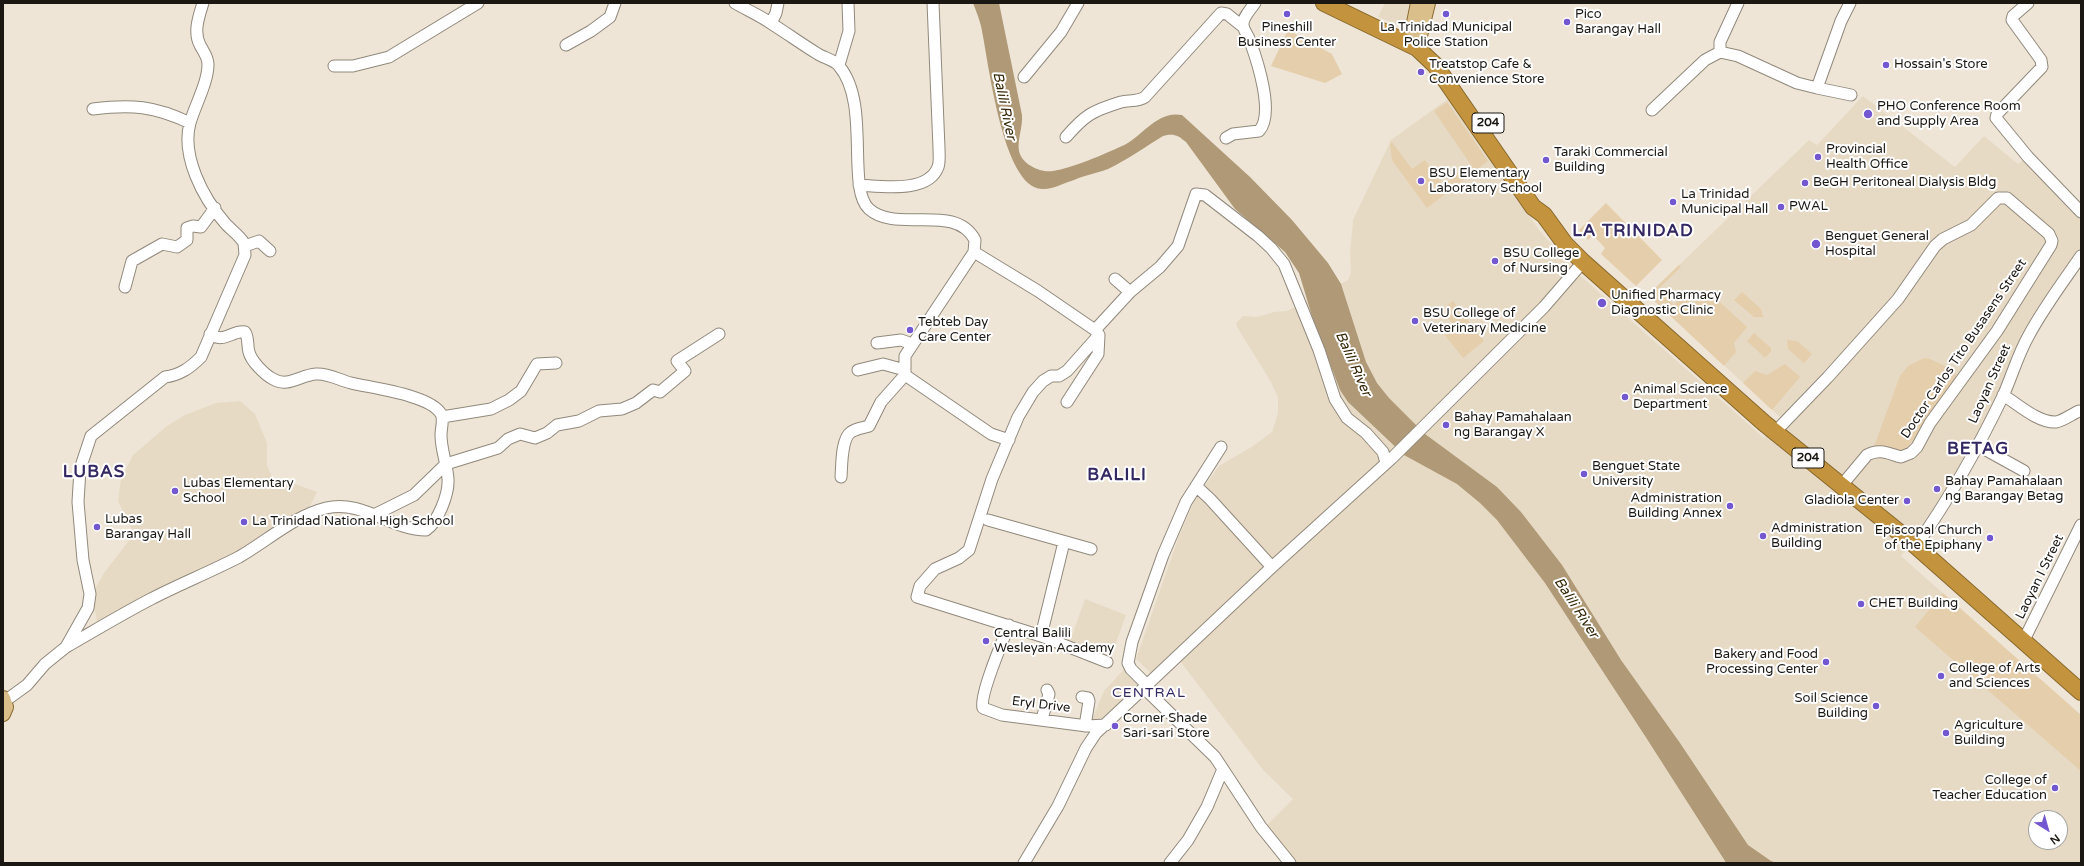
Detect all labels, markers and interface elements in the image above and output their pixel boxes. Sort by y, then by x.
place label: Pico Barangay Hall [1575,7,1661,38]
marker: Pineshill Business Center [1282,9,1292,19]
marker: La Trinidad Municipal Police Station [1441,9,1451,19]
marker: Pico Barangay Hall [1562,17,1572,27]
place label: Pineshill Business Center [1238,20,1336,51]
place label: La Trinidad Municipal Police Station [1380,20,1512,51]
place label: Treatstop Cafe & Convenience Store [1429,57,1544,88]
place label: Hossain's Store [1894,57,1988,73]
marker: Hossain's Store [1881,60,1891,70]
marker: Treatstop Cafe & Convenience Store [1416,67,1426,77]
water label: Balili River [989,70,1019,142]
place label: PHO Conference Room and Supply Area [1877,99,2021,130]
marker: PHO Conference Room and Supply Area [1862,108,1874,120]
road number: 204 [1472,113,1504,133]
place label: Provincial Health Office [1826,142,1908,173]
place label: Taraki Commercial Building [1554,145,1668,176]
marker: Provincial Health Office [1813,152,1823,162]
marker: Taraki Commercial Building [1541,155,1551,165]
place label: BSU Elementary Laboratory School [1429,166,1542,197]
place label: BeGH Peritoneal Dialysis Bldg [1813,175,1996,191]
marker: BSU Elementary Laboratory School [1416,176,1426,186]
marker: BeGH Peritoneal Dialysis Bldg [1800,178,1810,188]
place label: La Trinidad Municipal Hall [1681,187,1768,218]
marker: La Trinidad Municipal Hall [1668,197,1678,207]
place label: PWAL [1789,199,1828,215]
marker: PWAL [1776,202,1786,212]
district label: LA TRINIDAD [1572,222,1694,242]
place label: Benguet General Hospital [1825,229,1929,260]
marker: Benguet General Hospital [1810,238,1822,250]
place label: BSU College of Nursing [1503,246,1579,277]
marker: BSU College of Nursing [1490,256,1500,266]
street label: Doctor Carlos Tito Busasens Street [1898,256,2030,442]
place label: Unified Pharmacy Diagnostic Clinic [1611,288,1721,319]
marker: Unified Pharmacy Diagnostic Clinic [1596,297,1608,309]
place label: BSU College of Veterinary Medicine [1423,306,1546,337]
place label: Tebteb Day Care Center [918,315,991,346]
marker: BSU College of Veterinary Medicine [1410,316,1420,326]
marker: Tebteb Day Care Center [905,325,915,335]
water label: Balili River [1331,329,1375,399]
street label: Laoyan Street [1966,342,2014,426]
place label: Animal Science Department [1633,382,1727,413]
marker: Animal Science Department [1620,392,1630,402]
place label: Bahay Pamahalaan ng Barangay X [1454,410,1572,441]
marker: Bahay Pamahalaan ng Barangay X [1441,420,1451,430]
district label: BETAG [1947,440,2009,460]
road number: 204 [1792,448,1824,468]
place label: Benguet State University [1592,459,1680,490]
district label: LUBAS [63,463,125,483]
district label: BALILI [1087,466,1147,486]
marker: Benguet State University [1579,469,1589,479]
place label: Bahay Pamahalaan ng Barangay Betag [1945,474,2064,505]
place label: Lubas Elementary School [183,476,294,507]
marker: Bahay Pamahalaan ng Barangay Betag [1932,484,1942,494]
marker: Lubas Elementary School [170,486,180,496]
place label: Administration Building Annex [1628,491,1722,522]
place label: Gladiola Center [1804,493,1899,509]
marker: Gladiola Center [1902,496,1912,506]
marker: Administration Building Annex [1725,501,1735,511]
place label: Lubas Barangay Hall [105,512,191,543]
place label: La Trinidad National High School [252,514,454,530]
marker: La Trinidad National High School [239,517,249,527]
place label: Administration Building [1771,521,1862,552]
marker: Lubas Barangay Hall [92,522,102,532]
place label: Episcopal Church of the Epiphany [1875,523,1982,554]
marker: Administration Building [1758,531,1768,541]
street label: Laoyan I Street [2013,532,2067,622]
marker: Episcopal Church of the Epiphany [1985,533,1995,543]
water label: Balili River [1550,574,1602,642]
place label: CHET Building [1869,596,1958,612]
marker: CHET Building [1856,599,1866,609]
place label: Central Balili Wesleyan Academy [994,626,1114,657]
marker: Central Balili Wesleyan Academy [981,636,991,646]
place label: Bakery and Food Processing Center [1706,647,1818,678]
marker: Bakery and Food Processing Center [1821,657,1831,667]
place label: College of Arts and Sciences [1949,661,2040,692]
marker: College of Arts and Sciences [1936,671,1946,681]
district label: CENTRAL [1112,685,1186,701]
place label: Soil Science Building [1795,691,1868,722]
street label: Eryl Drive [1011,694,1071,716]
marker: Soil Science Building [1871,701,1881,711]
place label: Corner Shade Sari-sari Store [1123,711,1210,742]
place label: Agriculture Building [1954,718,2023,749]
marker: Corner Shade Sari-sari Store [1110,721,1120,731]
marker: Agriculture Building [1941,728,1951,738]
place label: College of Teacher Education [1932,773,2047,804]
marker: College of Teacher Education [2050,783,2060,793]
north arrow [2028,810,2068,850]
text: N [2047,831,2062,847]

